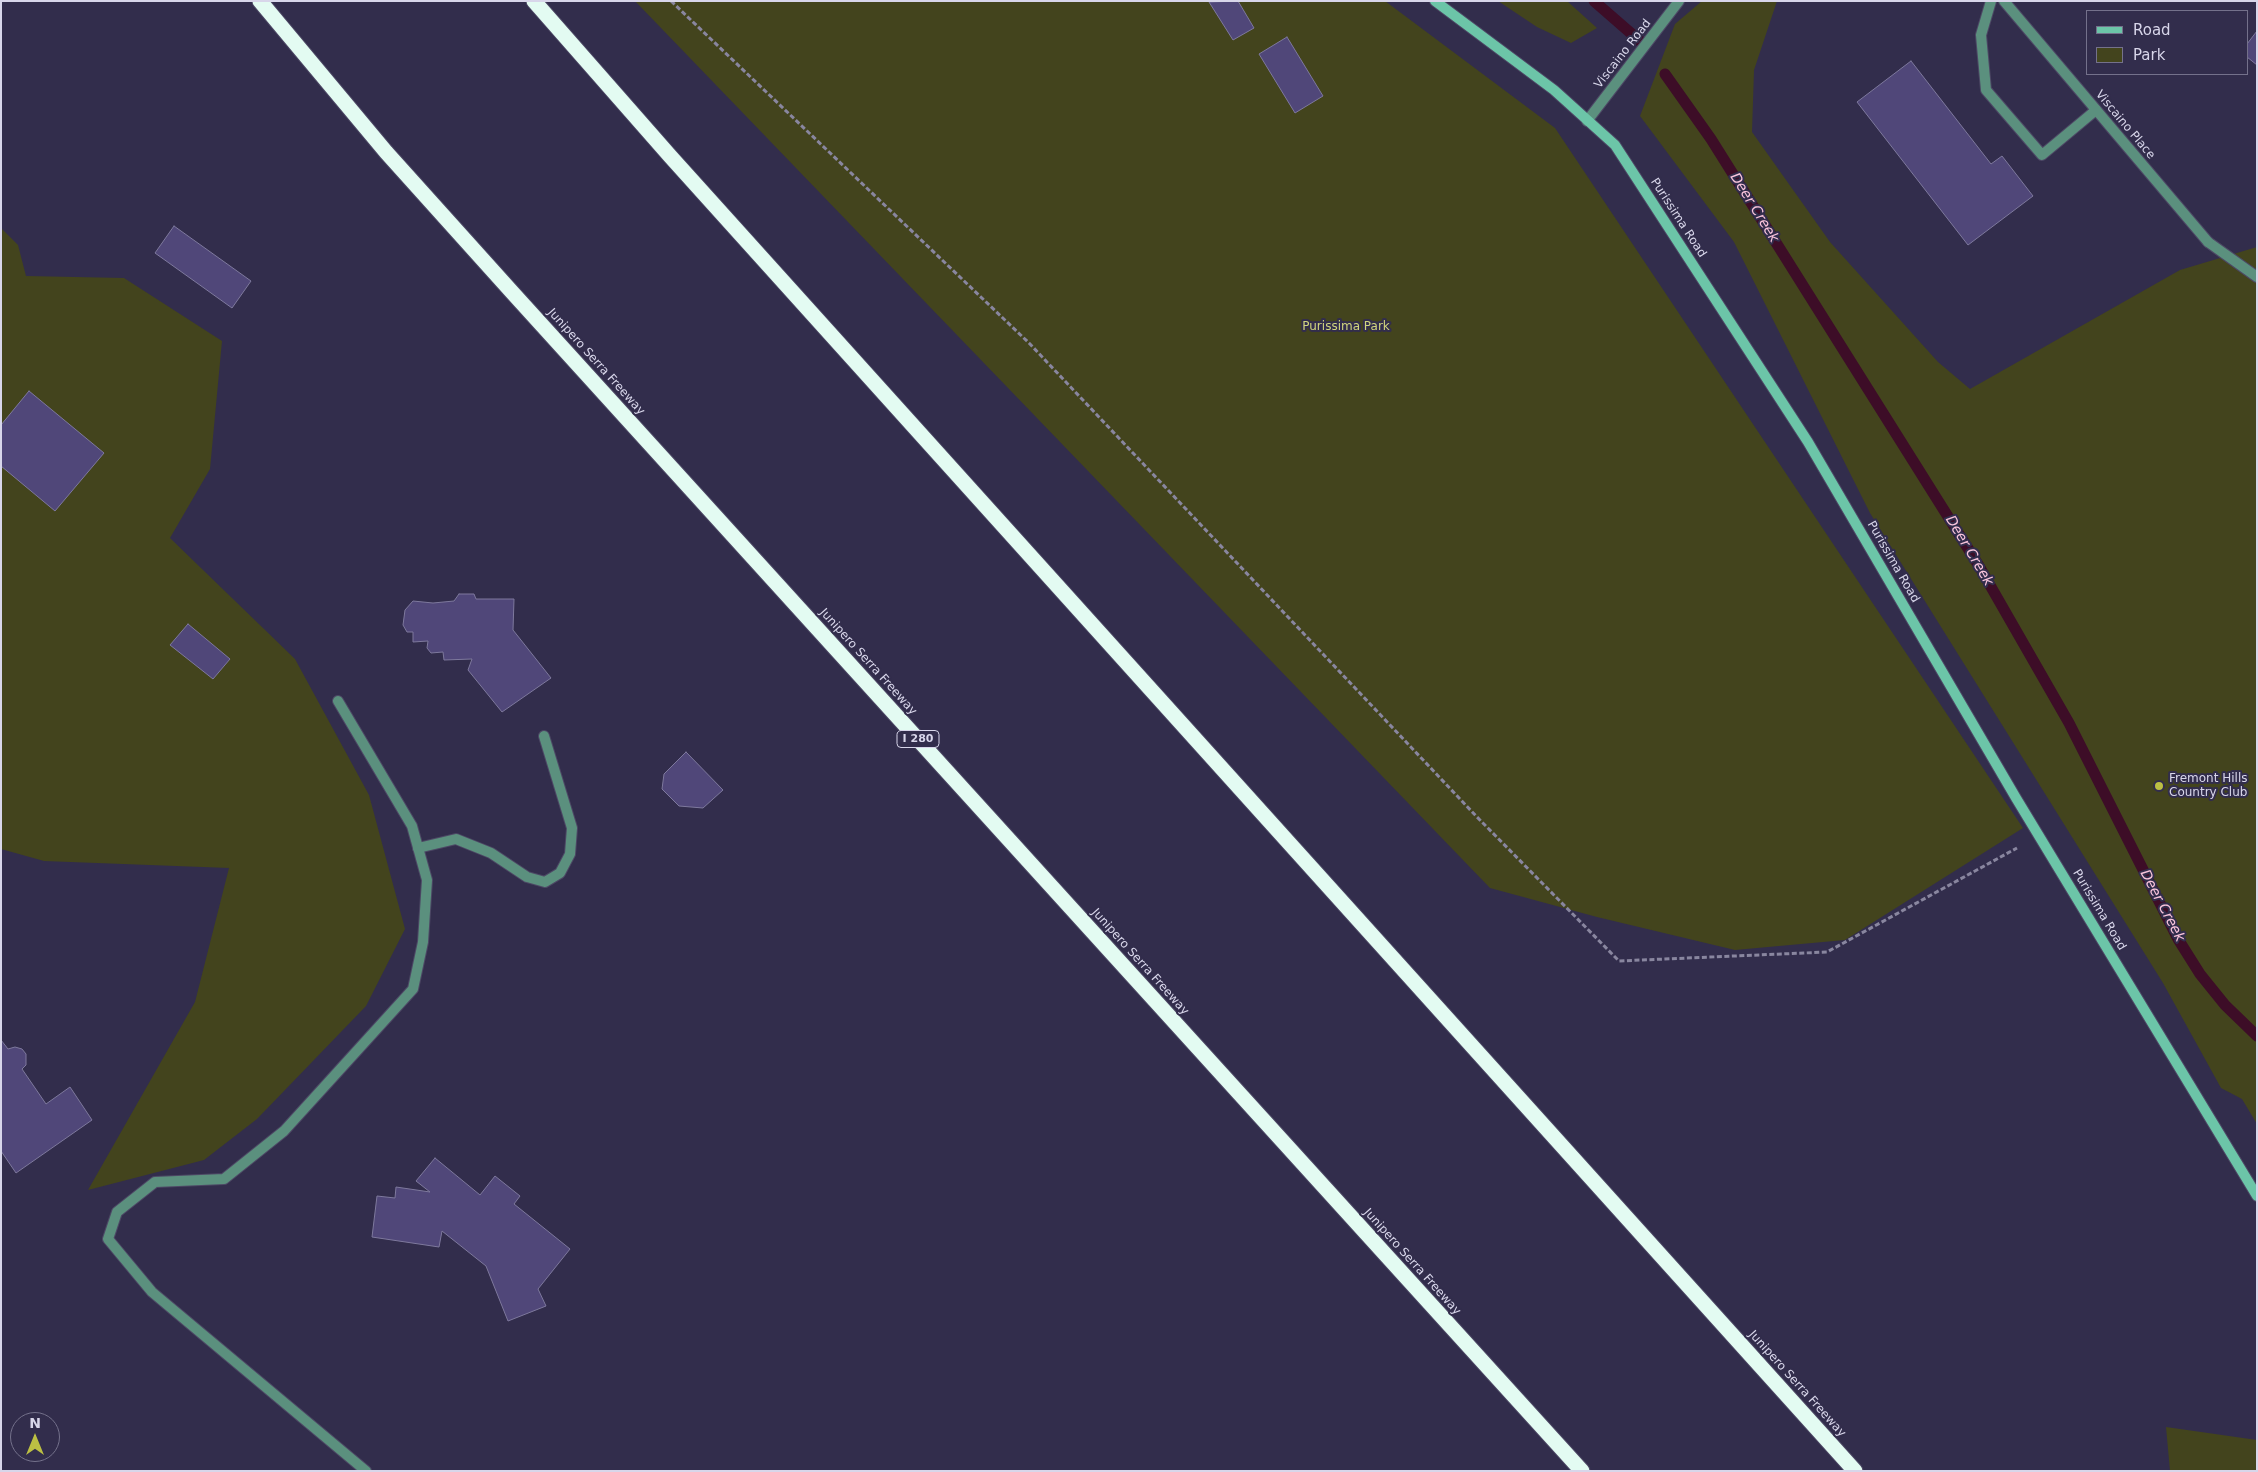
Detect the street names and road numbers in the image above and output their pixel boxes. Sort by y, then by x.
street label: Viscaino Road [1592,17,1654,91]
street label: Viscaino Place [2092,88,2158,162]
street label: Purissima Road [1647,176,1709,260]
street label: Junipero Serra Freeway [544,306,648,418]
street label: Purissima Road [1864,519,1922,605]
street label: Junipero Serra Freeway [816,606,920,718]
road number: I 280 [897,731,939,748]
street label: Purissima Road [2069,867,2129,953]
street label: Junipero Serra Freeway [1088,906,1192,1018]
street label: Junipero Serra Freeway [1360,1206,1464,1318]
street label: Junipero Serra Freeway [1745,1328,1849,1440]

